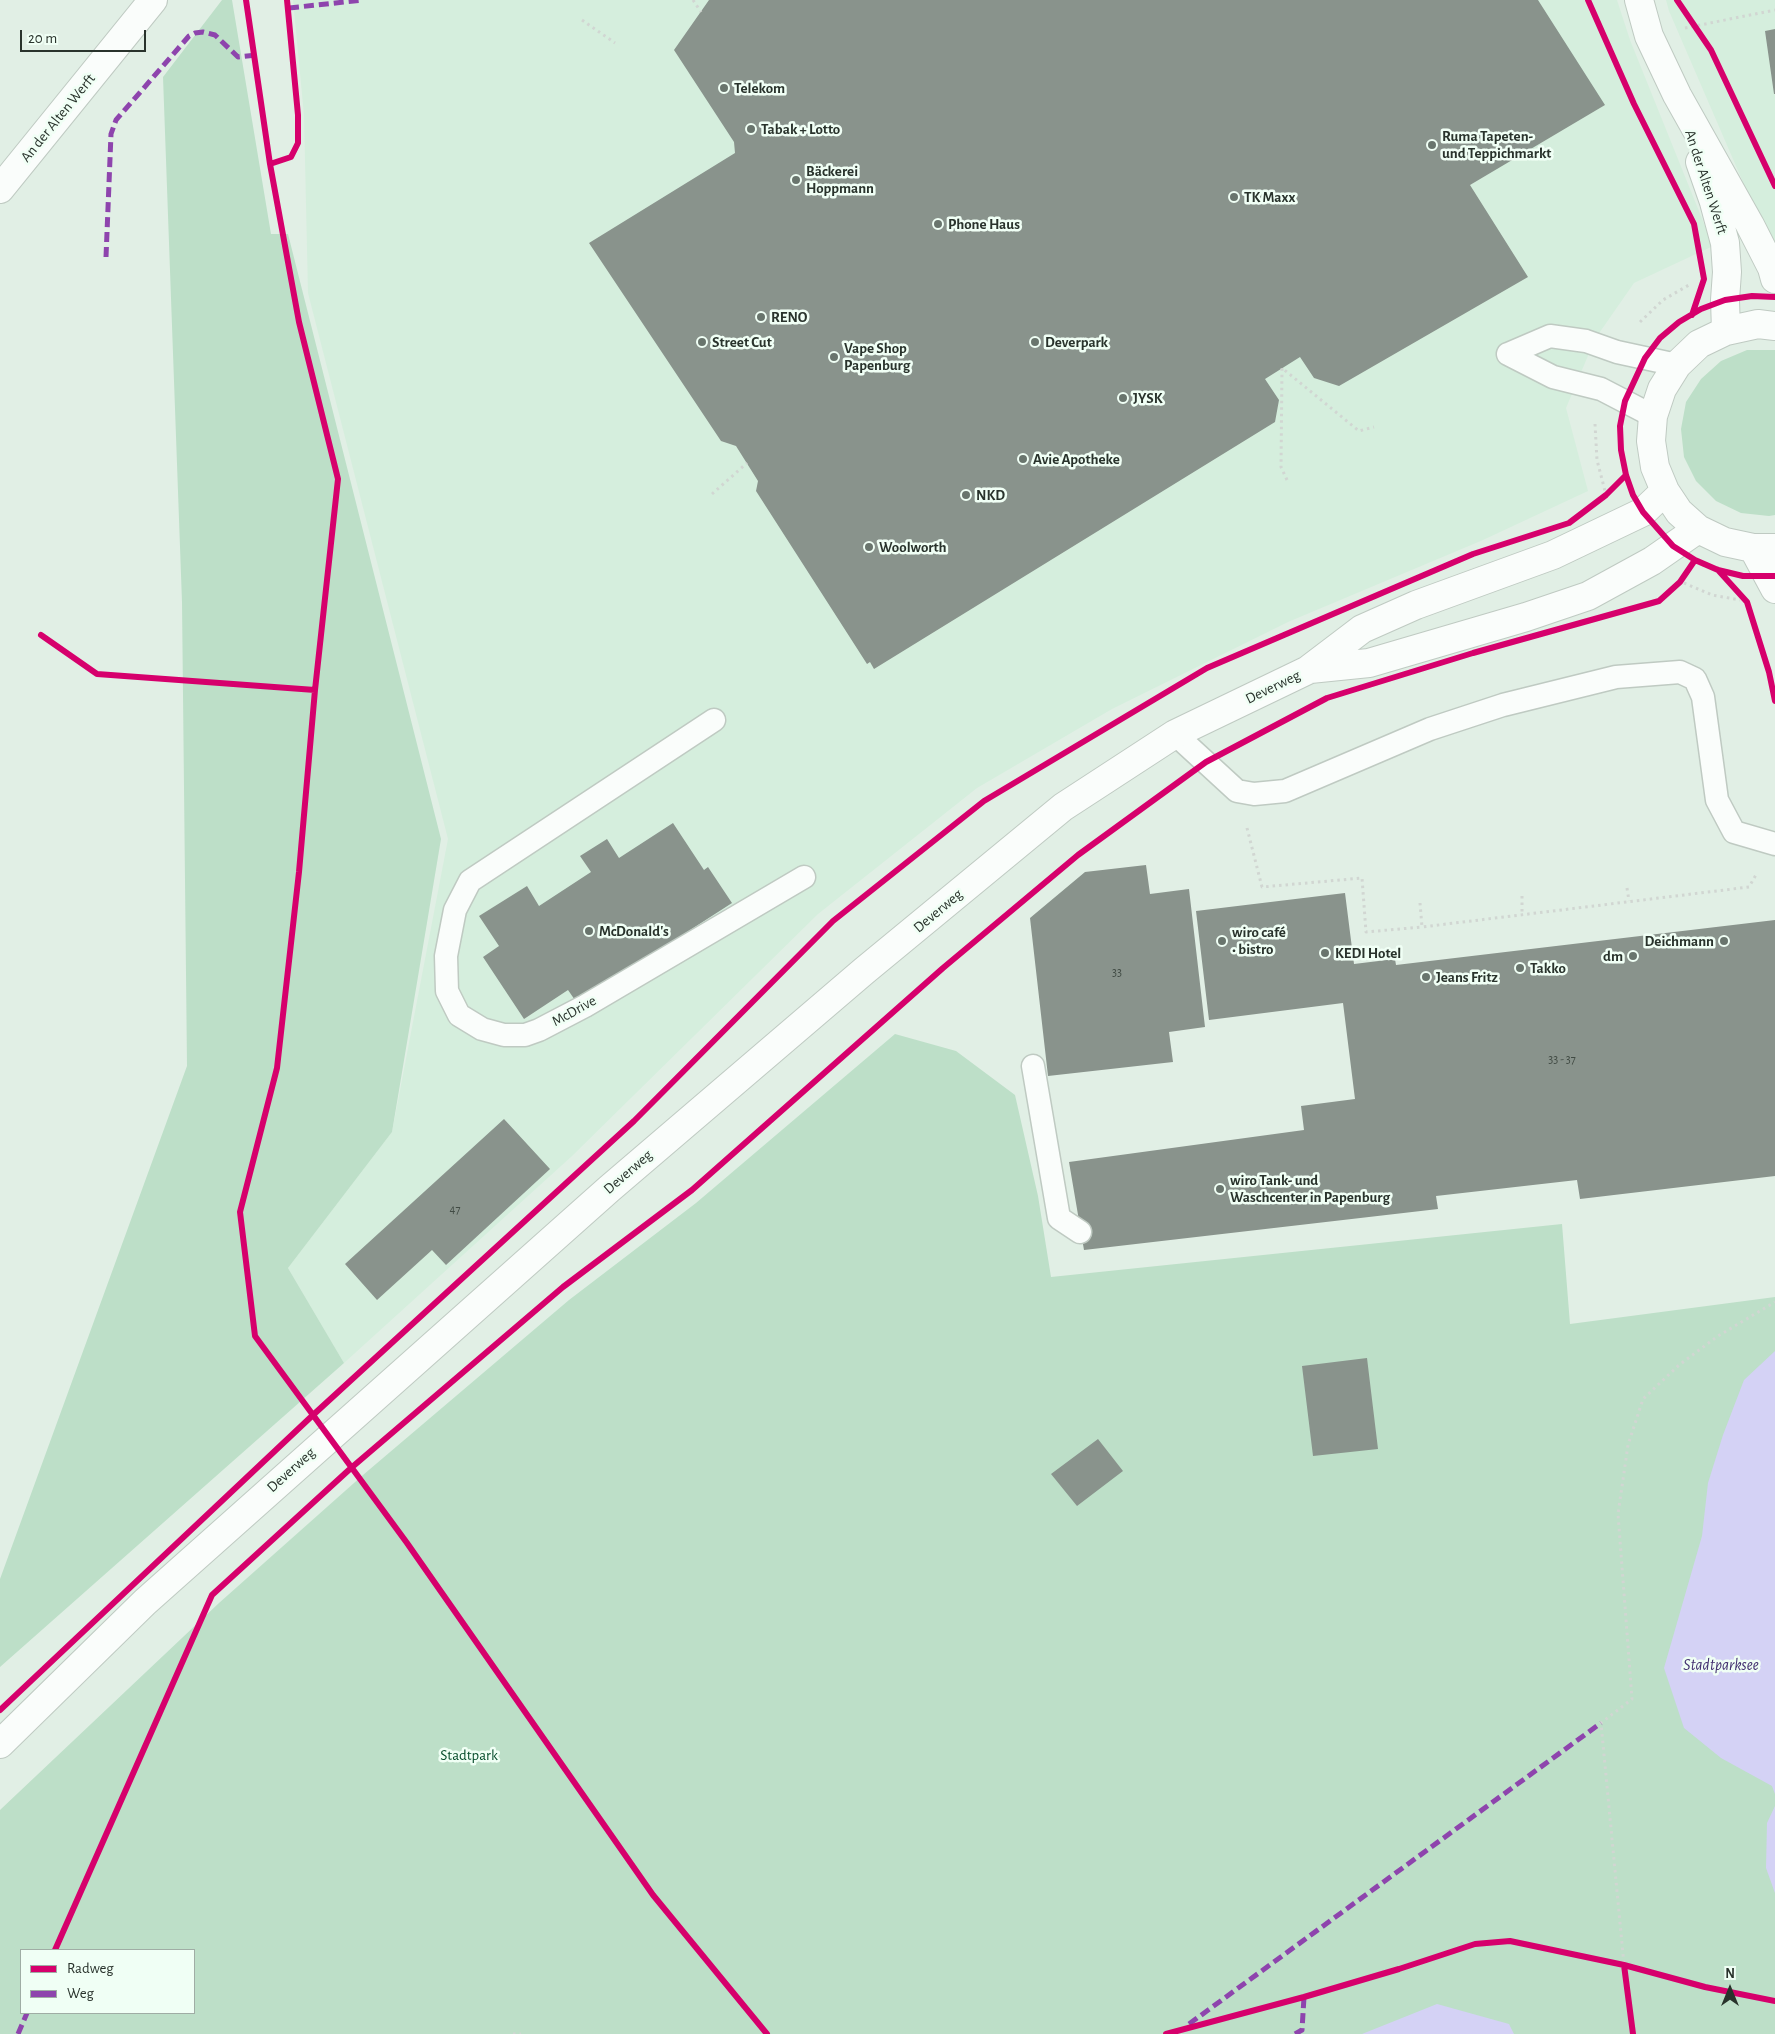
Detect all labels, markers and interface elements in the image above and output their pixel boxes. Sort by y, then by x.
scale bar [22,20,149,52]
text: 20 m [28,31,57,46]
street label: An der Alten Werft [17,70,99,166]
place label: Telekom [734,79,785,97]
marker: Telekom [718,82,730,94]
place label: Tabak + Lotto [761,120,840,138]
marker: Tabak + Lotto [745,123,757,135]
place label: Ruma Tapeten- und Teppichmarkt [1442,127,1551,162]
street label: An der Alten Werft [1681,127,1731,237]
marker: Ruma Tapeten- und Teppichmarkt [1426,139,1438,151]
place label: Bäckerei Hoppmann [806,162,874,197]
marker: Bäckerei Hoppmann [790,174,802,186]
place label: TK Maxx [1244,188,1295,206]
marker: TK Maxx [1228,191,1240,203]
place label: Phone Haus [948,215,1020,233]
marker: Phone Haus [932,218,944,230]
place label: RENO [771,308,807,326]
marker: RENO [755,311,767,323]
place label: Street Cut [712,333,772,351]
place label: Deverpark [1045,333,1108,351]
marker: Street Cut [696,336,708,348]
marker: Deverpark [1029,336,1041,348]
place label: Vape Shop Papenburg [844,339,910,374]
marker: Vape Shop Papenburg [828,351,840,363]
place label: JYSK [1133,389,1162,407]
marker: JYSK [1117,392,1129,404]
place label: Avie Apotheke [1033,450,1120,468]
marker: Avie Apotheke [1017,453,1029,465]
place label: NKD [976,486,1005,504]
marker: NKD [960,489,972,501]
place label: Woolworth [879,538,947,556]
marker: Woolworth [863,541,875,553]
street label: Deverweg [1243,666,1303,708]
street label: Deverweg [910,885,966,937]
place label: McDonald's [599,922,669,940]
place label: wiro café • bistro [1232,923,1286,958]
marker: McDonald's [583,925,595,937]
place label: Deichmann [1645,932,1714,950]
marker: wiro café • bistro [1216,935,1228,947]
marker: Deichmann [1718,935,1730,947]
place label: KEDI Hotel [1335,944,1401,962]
marker: KEDI Hotel [1319,947,1331,959]
place label: dm [1603,947,1623,965]
marker: dm [1627,950,1639,962]
place label: Takko [1530,959,1566,977]
marker: Takko [1514,962,1526,974]
house number: 33 [1112,965,1122,979]
place label: Jeans Fritz [1436,968,1498,986]
marker: Jeans Fritz [1420,971,1432,983]
street label: McDrive [549,991,599,1031]
house number: 33 - 37 [1548,1052,1576,1066]
street label: Deverweg [600,1146,656,1198]
place label: wiro Tank- und Waschcenter in Papenburg [1230,1171,1390,1206]
marker: wiro Tank- und Waschcenter in Papenburg [1214,1183,1226,1195]
house number: 47 [450,1202,460,1216]
street label: Deverweg [263,1444,319,1496]
water label: Stadtparksee [1683,1655,1759,1675]
park label: Stadtpark [440,1746,498,1764]
legend [20,1949,195,2014]
text: Radweg [67,1961,114,1976]
north arrow [1705,1964,1755,2014]
text: N [1725,1967,1735,1981]
text: Weg [67,1986,94,2001]

